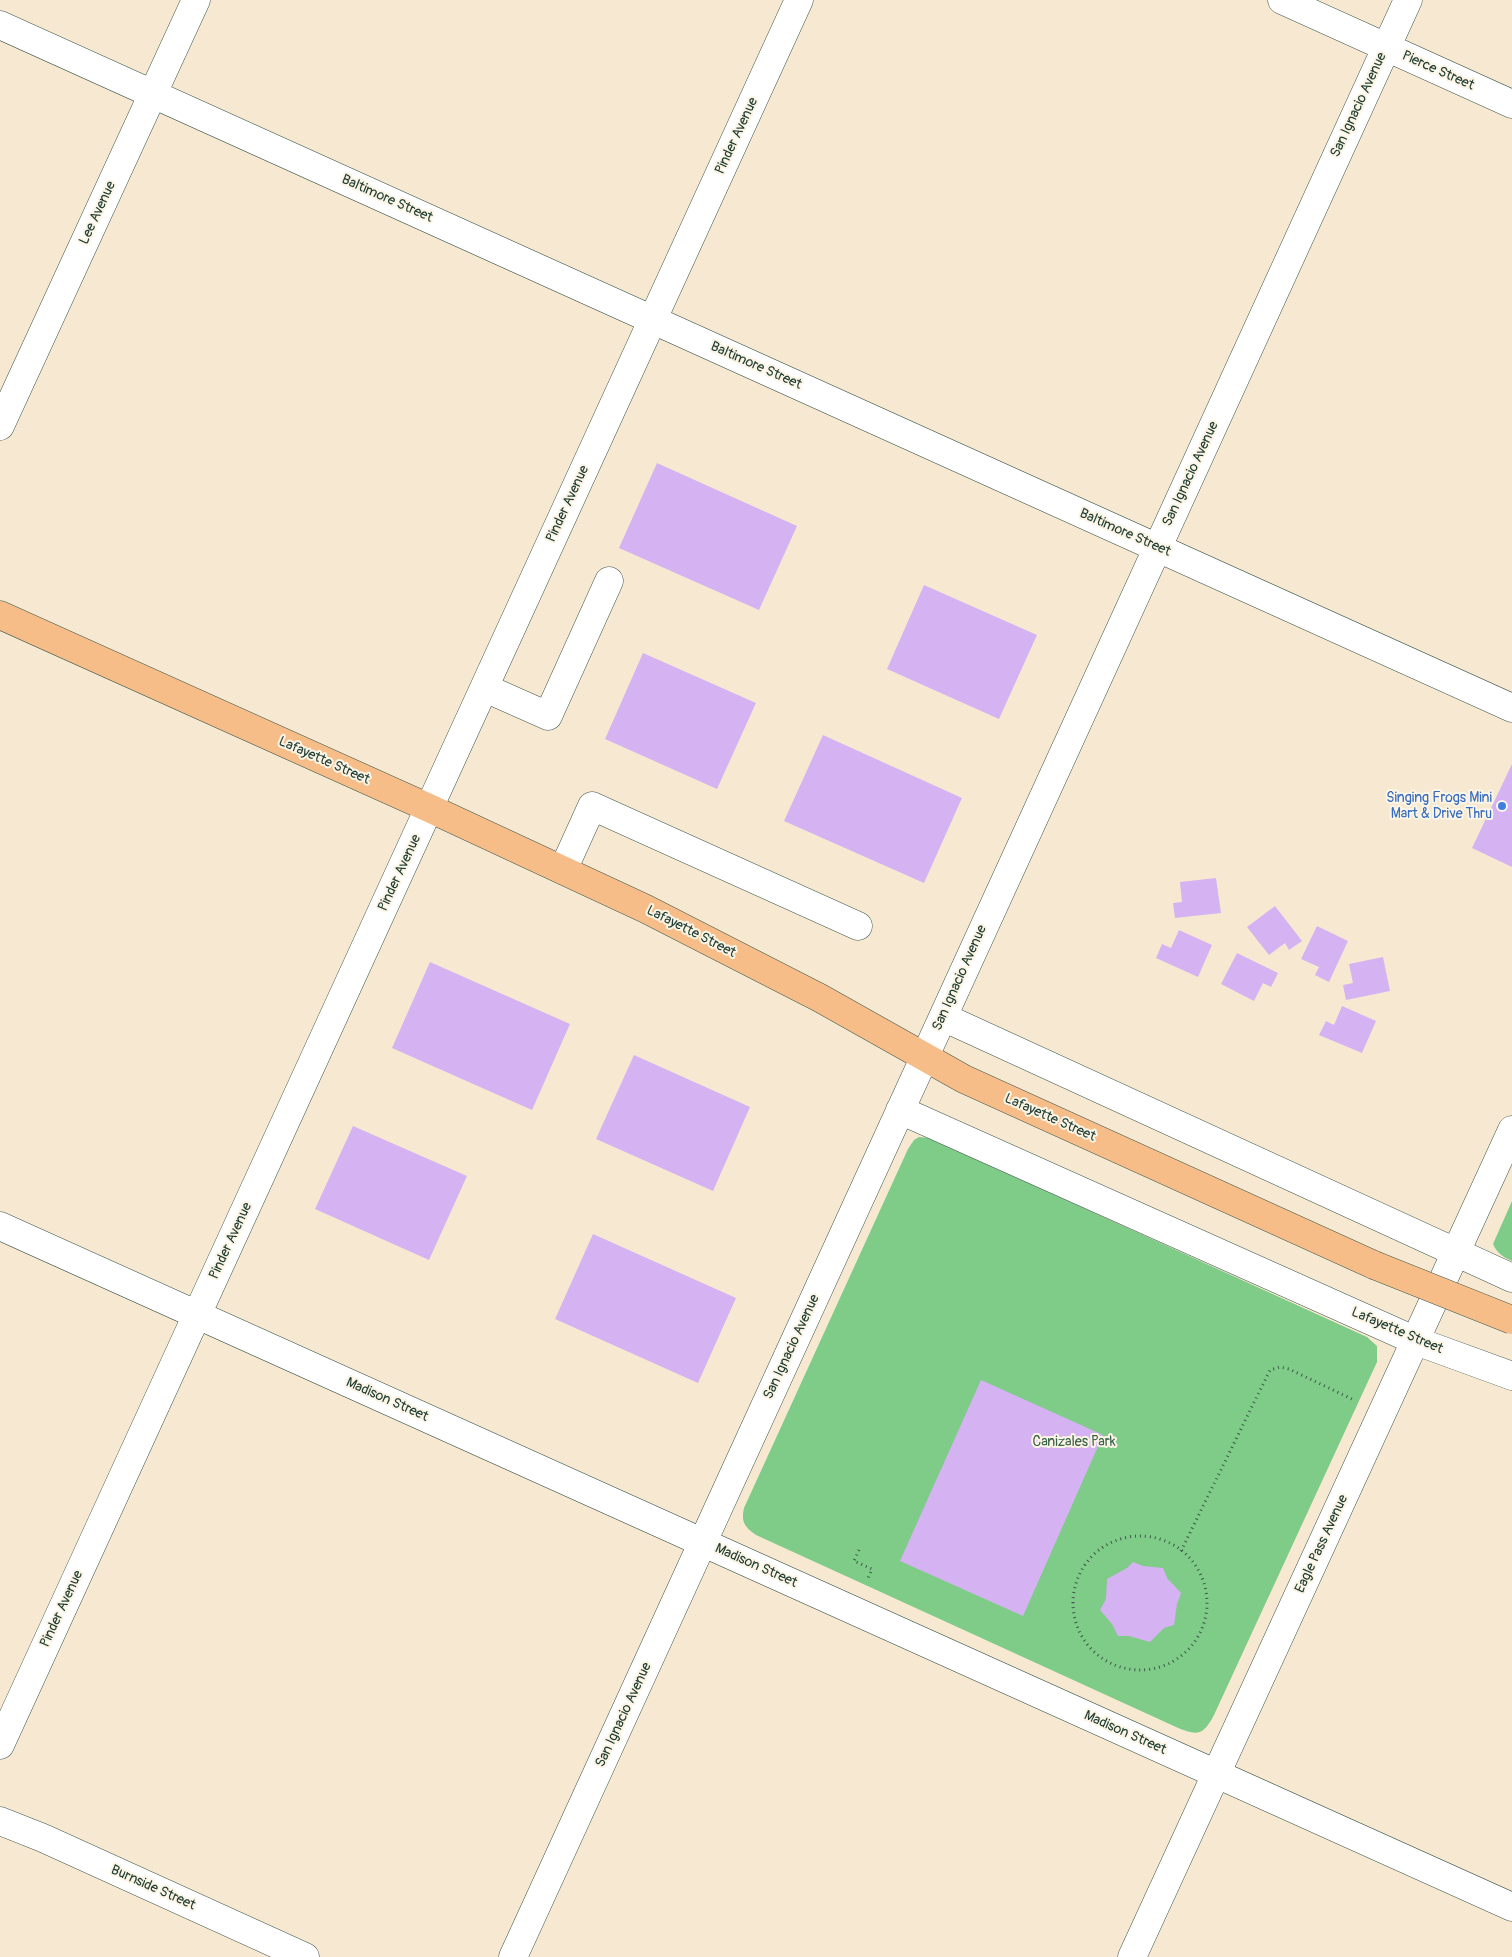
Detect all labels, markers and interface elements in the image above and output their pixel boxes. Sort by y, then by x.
street label: Pierce Street [1399,48,1477,94]
street label: San Ignacio Avenue [1327,50,1391,160]
street label: Pinder Avenue [712,95,762,177]
street label: Baltimore Street [339,171,435,227]
street label: Lee Avenue [76,179,120,247]
street label: Baltimore Street [708,338,804,394]
street label: San Ignacio Avenue [1159,419,1223,529]
street label: Pinder Avenue [543,463,593,545]
street label: Baltimore Street [1077,505,1173,561]
street label: Lafayette Street [276,733,372,789]
place label: Singing Frogs Mini Mart & Drive Thru [1386,790,1492,822]
marker: Singing Frogs Mini Mart & Drive Thru [1496,800,1508,812]
street label: Pinder Avenue [375,832,425,914]
street label: Lafayette Street [644,902,738,962]
street label: San Ignacio Avenue [929,923,991,1033]
street label: Lafayette Street [1002,1090,1098,1146]
street label: Pinder Avenue [206,1200,256,1282]
street label: San Ignacio Avenue [760,1292,824,1402]
street label: Lafayette Street [1349,1304,1445,1358]
street label: Madison Street [343,1374,431,1426]
park label: Canizales Park [1033,1434,1115,1450]
street label: Eagle Pass Avenue [1292,1492,1352,1596]
street label: Madison Street [712,1540,800,1592]
street label: Pinder Avenue [37,1568,87,1650]
street label: San Ignacio Avenue [592,1660,656,1770]
street label: Madison Street [1081,1707,1169,1759]
street label: Burnside Street [108,1862,198,1914]

